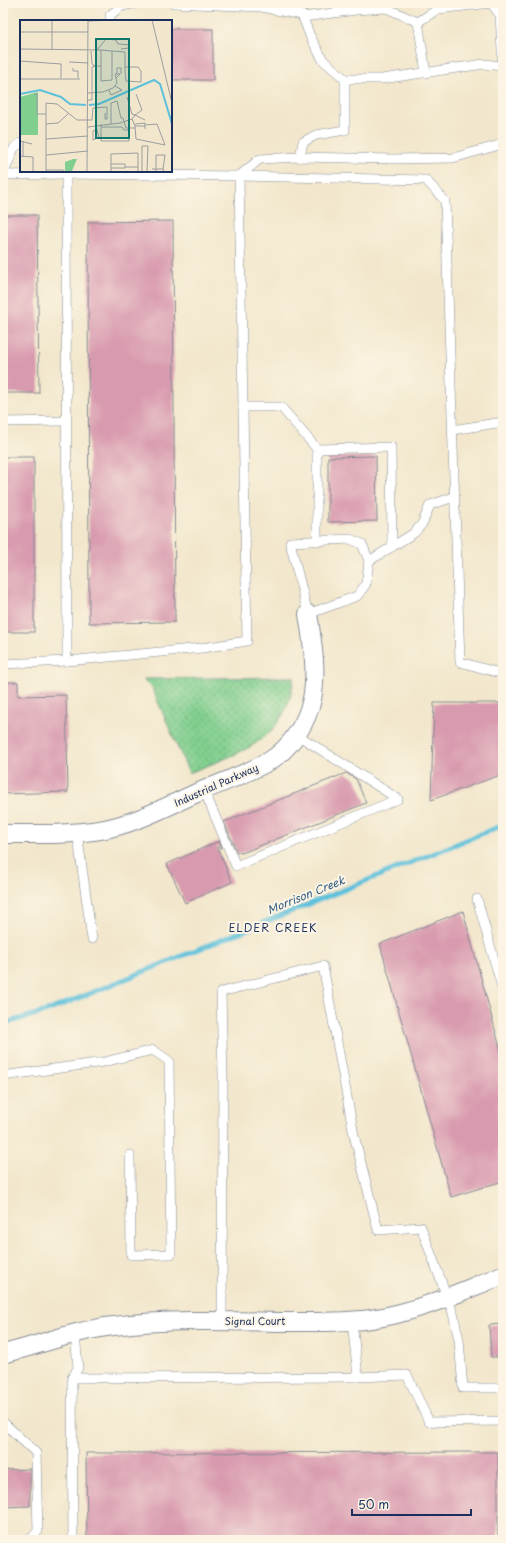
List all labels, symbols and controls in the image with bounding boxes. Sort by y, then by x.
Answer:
inset map [20,20,172,172]
street label: Industrial Parkway [171,759,261,811]
water label: Morrison Creek [264,871,348,918]
district label: ELDER CREEK [228,919,318,936]
street label: Signal Court [225,1313,285,1328]
scale bar [352,1491,471,1517]
text: 50 m [358,1495,389,1513]

